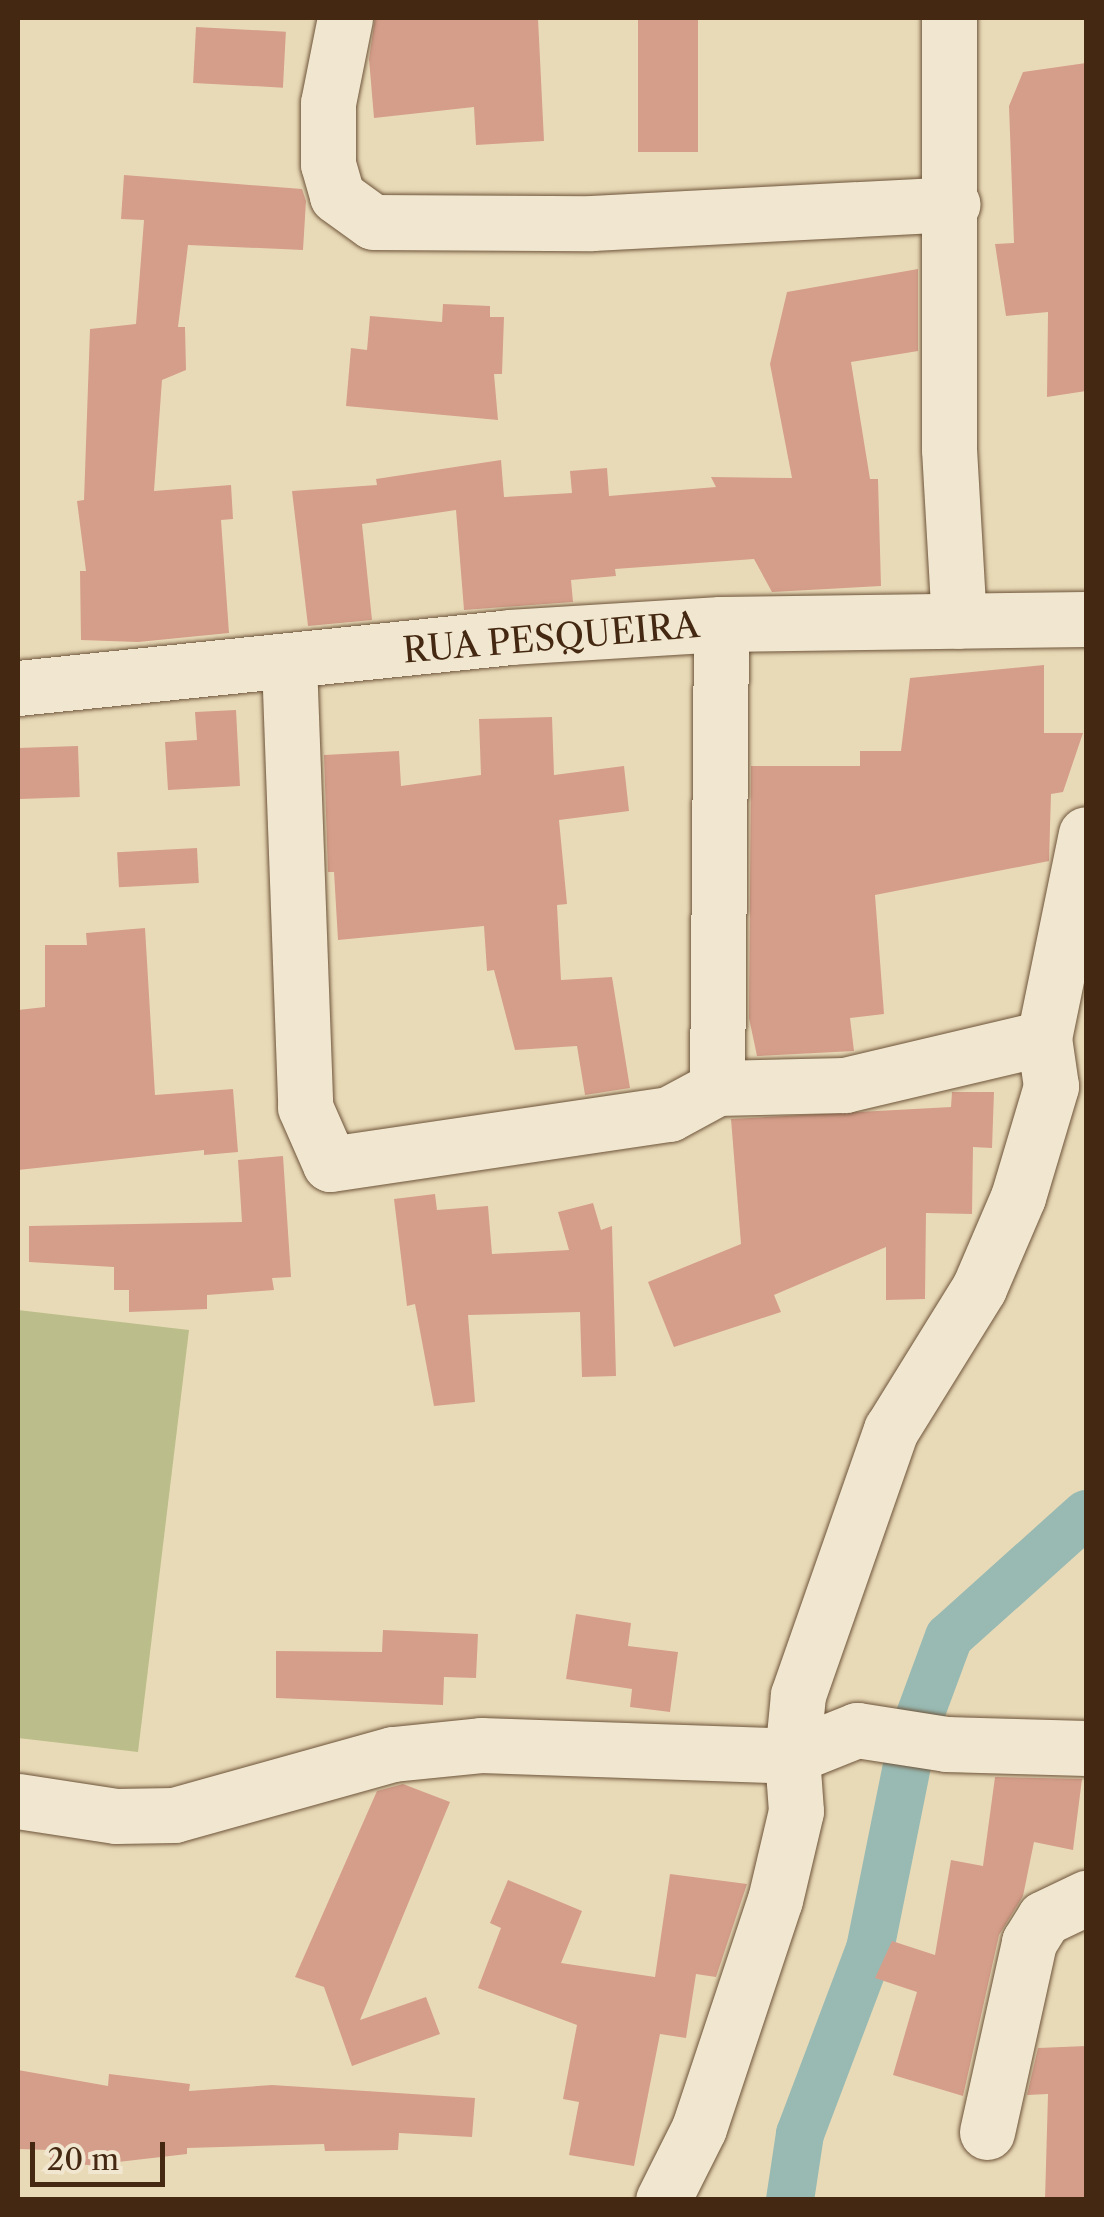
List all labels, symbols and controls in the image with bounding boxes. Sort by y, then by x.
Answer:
street label: RUA PESQUEIRA [400,604,702,672]
scale bar [35,2122,170,2184]
text: 20 m [47,2141,119,2178]

